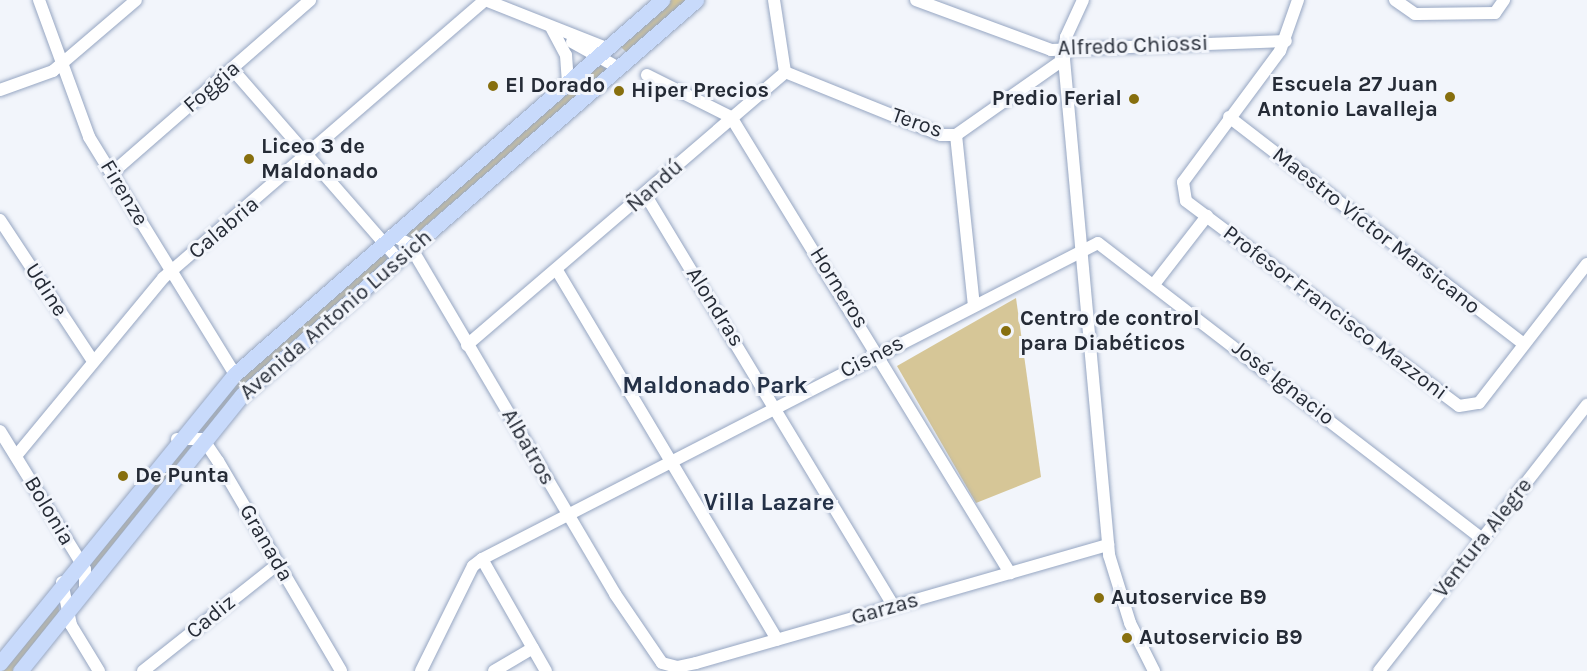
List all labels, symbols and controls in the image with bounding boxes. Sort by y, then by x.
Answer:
street label: Alfredo Chiossi [1057,30,1209,62]
street label: Foggia [178,55,246,119]
place label: Escuela 27 Juan Antonio Lavalleja [1257,71,1438,122]
place label: El Dorado [505,73,605,99]
place label: Hiper Precios [631,78,769,104]
marker: El Dorado [486,79,500,93]
marker: Hiper Precios [612,84,626,98]
place label: Predio Ferial [992,86,1122,112]
marker: Escuela 27 Juan Antonio Lavalleja [1443,90,1457,104]
marker: Predio Ferial [1127,92,1141,106]
street label: Teros [888,102,946,144]
place label: Liceo 3 de Maldonado [261,133,378,184]
street label: Maestro Víctor Marsicano [1267,142,1485,320]
marker: Liceo 3 de Maldonado [242,152,256,166]
street label: Ñandú [621,154,689,218]
street label: Firenze [94,155,154,231]
street label: Calabria [184,191,264,265]
street label: Profesor Francisco Mazzoni [1218,220,1452,406]
street label: Avenida Antonio Lussich [235,224,437,406]
street label: Horneros [804,243,874,333]
street label: Udine [19,258,73,322]
street label: Alondras [680,262,750,352]
place label: Centro de control para Diabéticos [1020,305,1200,356]
marker: Centro de control para Diabéticos [997,322,1015,340]
street label: Cisnes [836,330,908,384]
street label: José Ignacio [1226,335,1340,431]
district label: Maldonado Park [622,372,808,400]
street label: Albatros [496,404,560,490]
place label: De Punta [135,463,229,489]
marker: De Punta [116,469,130,483]
street label: Bolonia [18,472,80,550]
street label: Ventura Alegre [1428,473,1538,603]
district label: Villa Lazare [703,489,835,517]
street label: Granada [233,500,299,586]
place label: Autoservice B9 [1111,585,1267,611]
street label: Garzas [849,587,921,631]
street label: Cadiz [181,589,241,645]
marker: Autoservice B9 [1092,591,1106,605]
place label: Autoservicio B9 [1139,625,1303,651]
marker: Autoservicio B9 [1120,631,1134,645]

